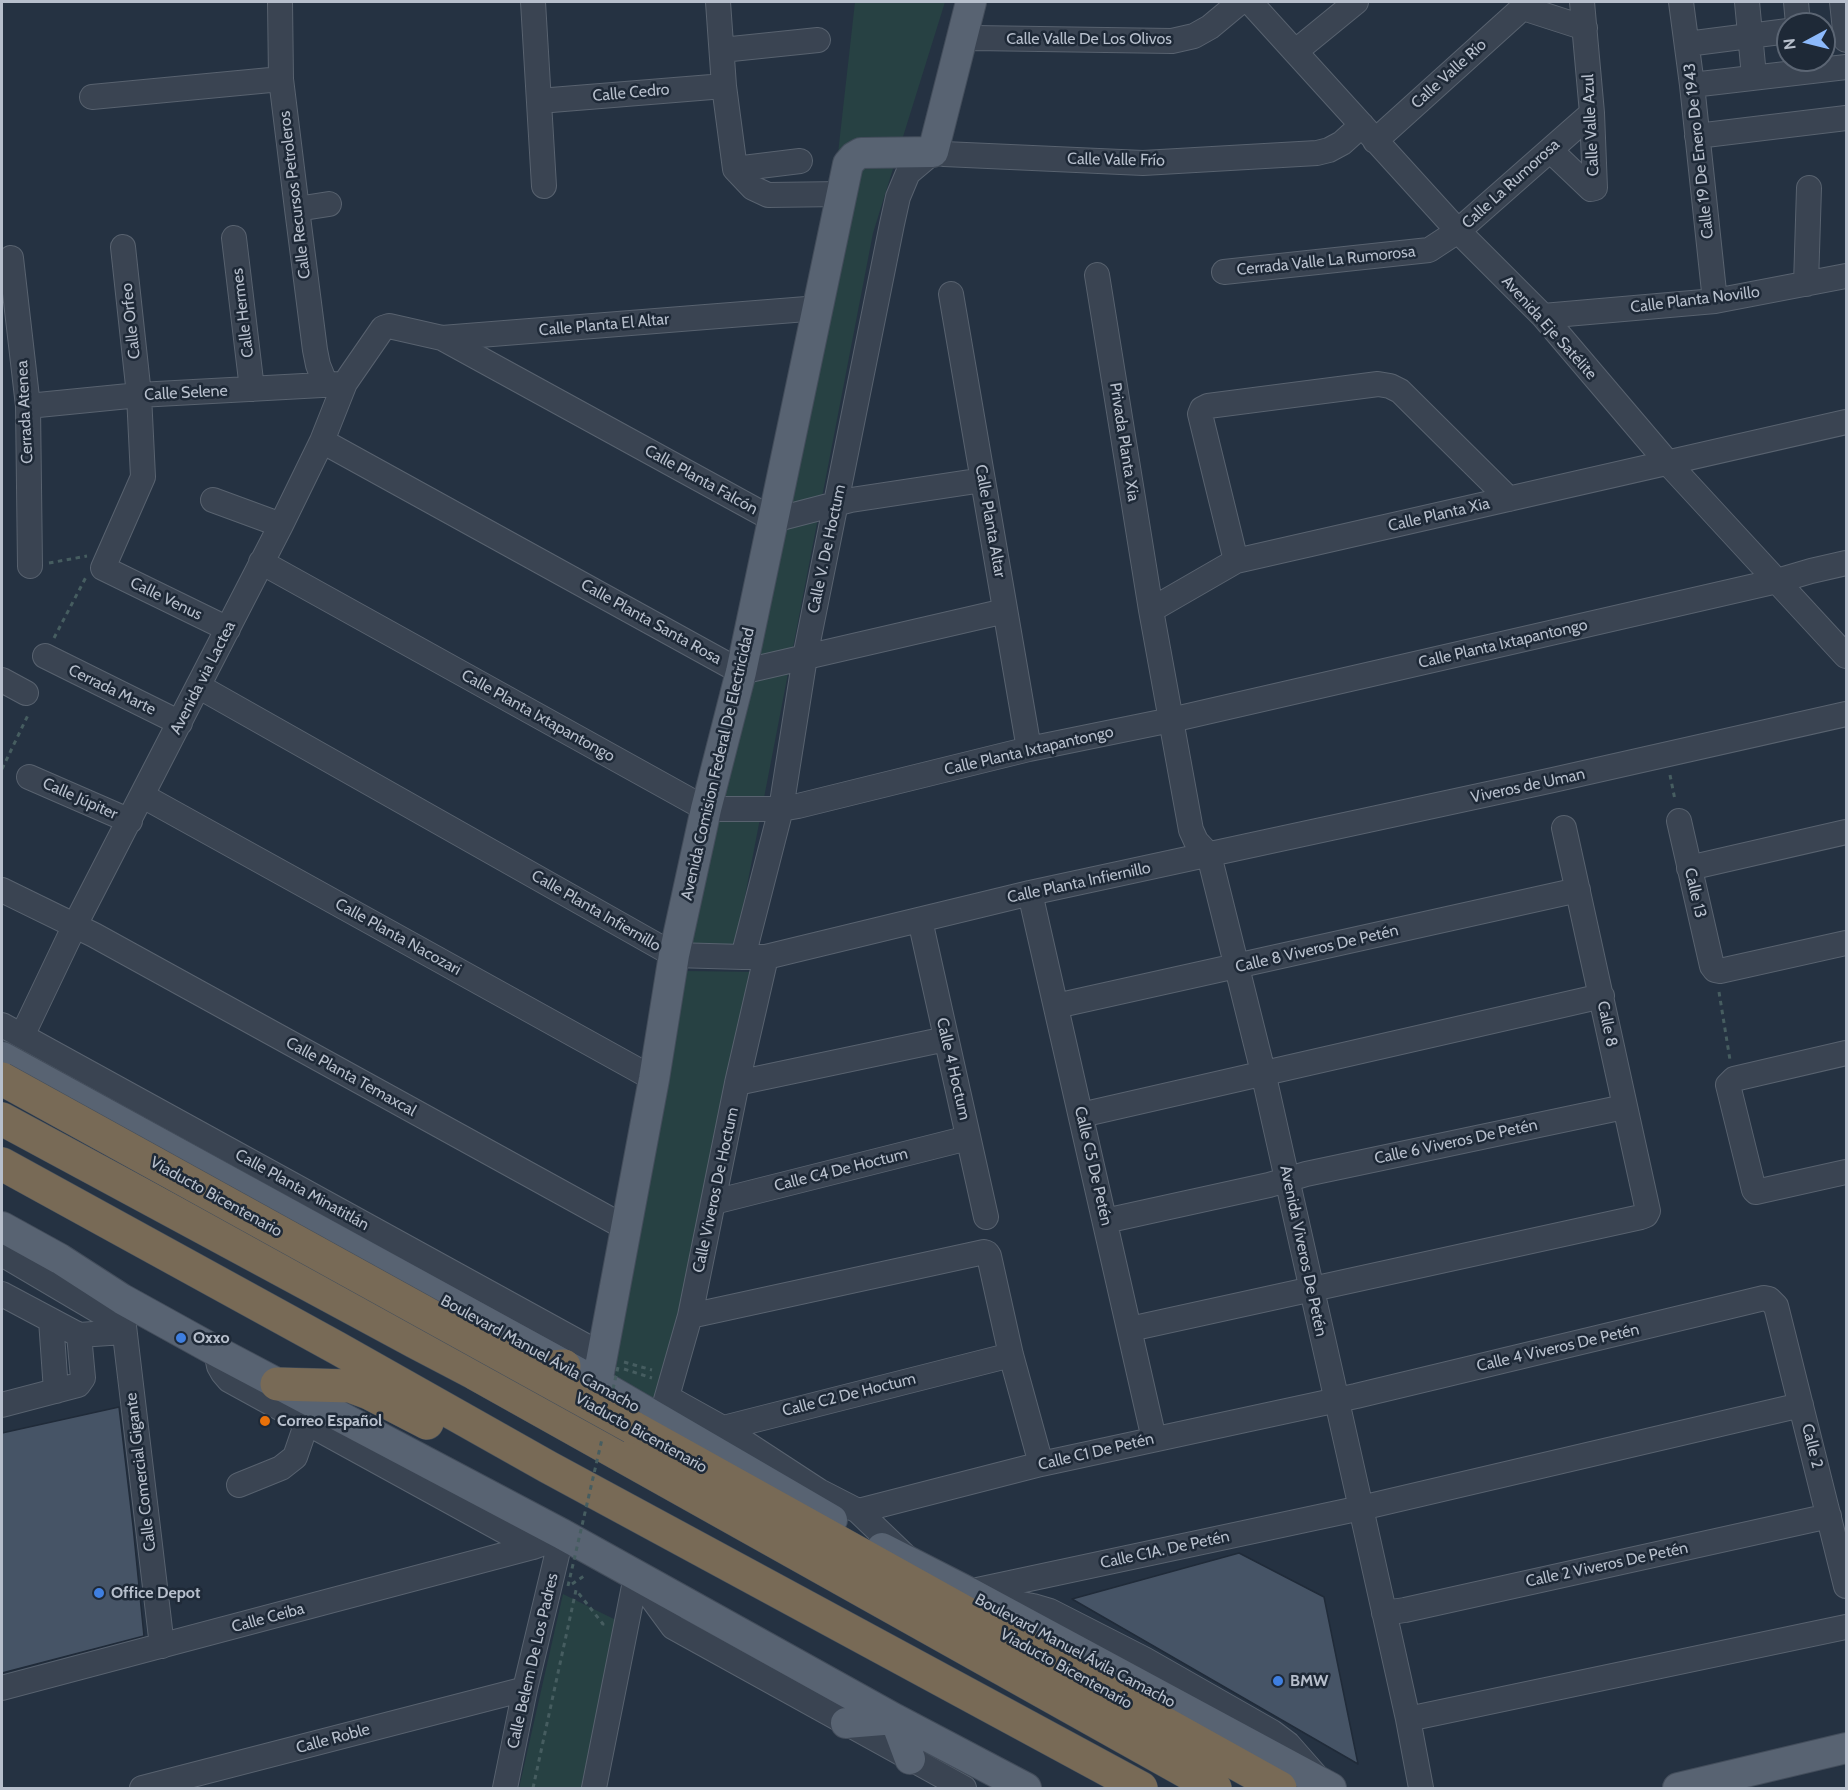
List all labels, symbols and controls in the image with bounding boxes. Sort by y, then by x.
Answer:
north arrow [1776,12,1836,72]
street label: Calle Valle De Los Olivos [1006,29,1172,49]
street label: Calle Valle Río [1407,35,1491,113]
text: N [1780,37,1800,51]
street label: Calle 19 De Enero De 1943 [1680,62,1718,240]
street label: Calle Valle Azul [1579,73,1603,177]
street label: Calle Cedro [592,80,670,106]
street label: Calle Recursos Petroleros [275,110,315,280]
street label: Calle La Rumorosa [1458,135,1564,233]
street label: Calle Valle Frío [1067,150,1165,170]
street label: Cerrada Valle La Rumorosa [1236,242,1416,280]
street label: Calle Hermes [228,267,258,359]
street label: Avenida Eje Satélite [1497,272,1601,384]
street label: Calle Orfeo [117,282,145,360]
street label: Calle Planta Novillo [1629,283,1761,317]
street label: Calle Planta El Altar [538,310,670,340]
street label: Cerrada Atenea [13,360,37,464]
street label: Calle Selene [144,381,228,405]
street label: Privada Planta Xia [1105,381,1143,503]
street label: Calle Planta Falcón [641,441,761,519]
street label: Calle Planta Altar [971,463,1009,579]
street label: Calle V. De Hoctum [804,483,850,615]
street label: Calle Planta Xia [1386,494,1492,536]
street label: Calle Venus [127,573,205,625]
street label: Calle Planta Santa Rosa [577,575,725,669]
street label: Calle Planta Ixtapantongo [1417,615,1589,673]
street label: Avenida via Lactea [166,618,240,738]
street label: Avenida Comision Federal De Electricidad [677,626,759,902]
street label: Cerrada Marte [65,661,159,719]
street label: Calle Planta Ixtapantongo [458,666,618,766]
street label: Calle Planta Ixtapantongo [943,722,1115,780]
street label: Viveros de Uman [1469,765,1587,807]
street label: Calle Júpiter [40,774,120,824]
street label: Calle Planta Infiernillo [1006,858,1152,908]
street label: Calle Planta Infiernillo [528,866,664,956]
street label: Calle 13 [1680,866,1710,920]
street label: Calle Planta Nacozari [332,894,464,980]
street label: Calle 8 Viveros De Petén [1234,921,1400,977]
street label: Calle 8 [1593,999,1621,1049]
street label: Calle 4 Hoctum [932,1016,974,1122]
street label: Calle Planta Temaxcal [282,1033,420,1121]
street label: Calle C5 De Petén [1070,1104,1116,1228]
street label: Calle Viveros De Hoctum [689,1105,743,1275]
street label: Calle 6 Viveros De Petén [1373,1115,1539,1169]
street label: Calle C4 De Hoctum [772,1144,910,1196]
street label: Calle Planta Minatitlán [232,1145,372,1235]
street label: Viaducto Bicentenario [147,1153,285,1241]
street label: Avenida Viveros De Petén [1275,1164,1331,1338]
street label: Boulevard Manuel Ávila Camacho [437,1291,643,1417]
street label: Calle 4 Viveros De Petén [1475,1320,1641,1376]
place label: Oxxo [193,1328,230,1348]
marker: Oxxo [174,1331,188,1345]
street label: Calle C2 De Hoctum [780,1369,918,1421]
street label: Viaducto Bicentenario [572,1389,710,1477]
street label: Calle Comercial Gigante [122,1391,160,1553]
place label: Correo Español [277,1411,382,1431]
marker: Correo Español [258,1414,272,1428]
street label: Calle 2 [1797,1422,1827,1470]
street label: Calle C1 De Petén [1036,1429,1156,1475]
street label: Calle C1A. De Petén [1099,1527,1231,1573]
street label: Calle 2 Viveros De Petén [1524,1538,1690,1592]
street label: Calle Belem De Los Padres [503,1571,563,1751]
place label: Office Depot [111,1583,200,1603]
marker: Office Depot [92,1586,106,1600]
street label: Boulevard Manuel Ávila Camacho [971,1590,1179,1712]
street label: Calle Ceiba [229,1599,307,1637]
street label: Viaducto Bicentenario [997,1625,1135,1713]
place label: BMW [1290,1671,1328,1691]
marker: BMW [1271,1674,1285,1688]
street label: Calle Roble [294,1720,372,1758]

